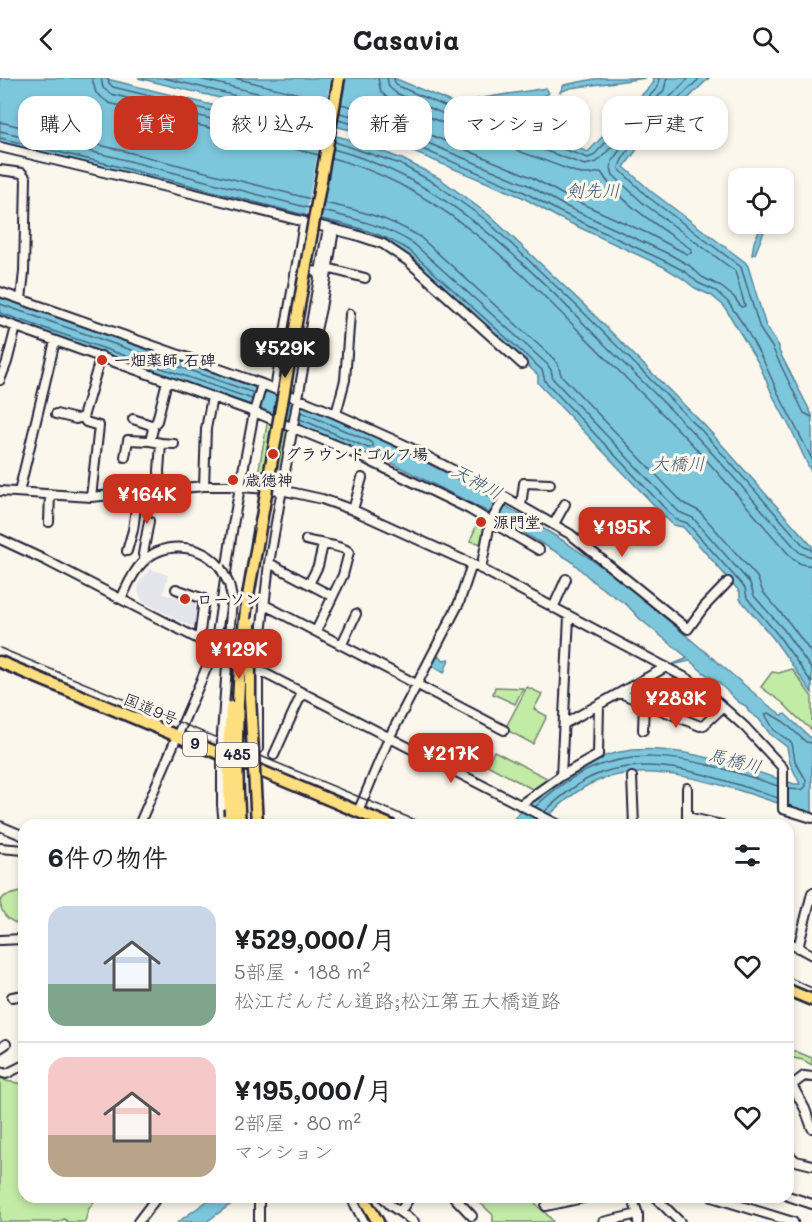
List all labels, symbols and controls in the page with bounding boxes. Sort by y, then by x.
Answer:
text: Casavia [352,22,460,57]
icon: back [30,23,63,56]
icon: search [749,23,782,56]
chip: 購入 [18,96,102,150]
chip: 賃貸 [114,96,198,150]
chip: 絞り込み [210,96,336,150]
chip: 新着 [348,96,432,150]
chip: マンション [444,96,590,150]
chip: 一戸建て [602,96,728,150]
map controls [728,168,794,234]
button: locate [728,168,794,234]
water label: 剣先川 [566,178,620,202]
pin: ¥529K [243,328,327,379]
text: ¥529K [254,334,316,360]
place label: 一畑薬師 石碑 [114,349,216,370]
marker: 一畑薬師 石碑 [95,353,109,367]
place label: グラウンドゴルフ場 [285,443,428,464]
marker: グラウンドゴルフ場 [266,447,280,461]
water label: 大橋川 [651,451,705,475]
water label: 天神川 [448,458,507,505]
place label: 歳徳神 [245,469,293,490]
marker: 歳徳神 [226,473,240,487]
pin: ¥164K [105,474,189,525]
text: ¥164K [117,480,177,506]
pin: ¥195K [580,507,664,558]
place label: 源門堂 [493,511,541,532]
text: ¥195K [593,513,651,539]
marker: 源門堂 [474,515,488,529]
place label: ローソン [197,588,261,609]
marker: ローソン [178,592,192,606]
pin: ¥129K [197,629,281,680]
text: ¥129K [210,635,268,661]
pin: ¥283K [634,678,718,729]
text: ¥283K [645,684,707,710]
street label: 国道9号 [121,688,182,729]
road number: 9 [183,732,207,756]
pin: ¥217K [409,733,493,784]
text: ¥217K [422,739,480,765]
water label: 馬橋川 [706,742,764,778]
road number: 485 [216,743,258,767]
icon: filters [731,839,764,872]
text: 6件の物件 [48,840,168,874]
text: ¥529,000/月 [234,922,396,956]
icon: home [96,930,168,1002]
icon: heart [731,950,764,983]
text: 5部屋 · 188 m² [234,958,370,984]
text: 松江だんだん道路;松江第五大橋道路 [234,987,561,1013]
text: ¥195,000/月 [234,1073,393,1107]
icon: home [96,1081,168,1153]
icon: heart [731,1101,764,1134]
text: 2部屋 · 80 m² [234,1109,361,1135]
text: マンション [234,1138,333,1164]

